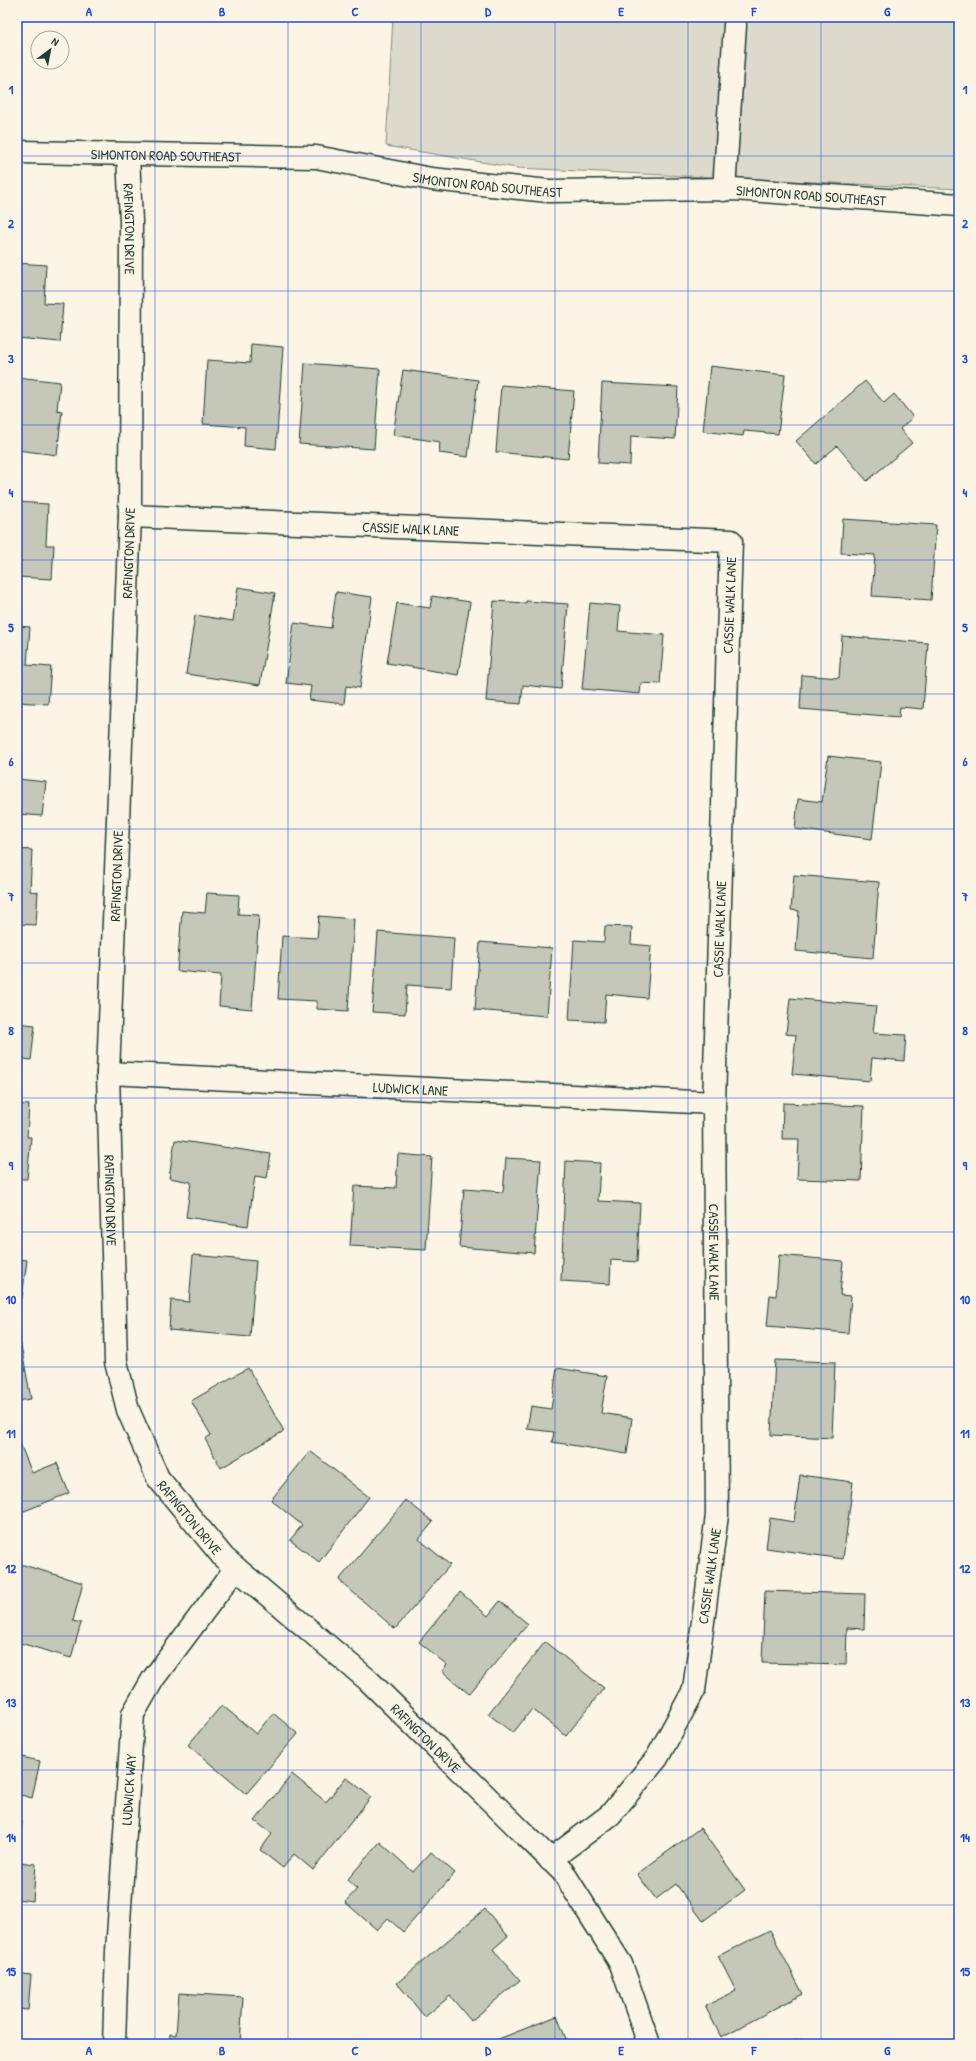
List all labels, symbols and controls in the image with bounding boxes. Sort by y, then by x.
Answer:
text: A [86,2,93,20]
text: B [219,2,226,20]
text: C [351,2,359,20]
text: D [485,2,492,20]
text: E [618,2,624,20]
text: F [751,2,758,20]
text: G [884,2,891,20]
north arrow [30,30,70,70]
text: N [49,34,62,49]
text: 1 [9,80,14,98]
text: 1 [963,80,968,98]
street label: SIMONTON ROAD SOUTHEAST [91,144,242,165]
street label: SIMONTON ROAD SOUTHEAST [411,166,563,201]
street label: SIMONTON ROAD SOUTHEAST [735,180,887,209]
street label: RAFINGTON DRIVE [120,183,141,275]
text: 2 [8,214,15,232]
text: 2 [962,214,969,232]
text: 3 [8,349,14,367]
text: 3 [962,349,968,367]
text: 4 [9,483,14,501]
text: 4 [963,483,968,501]
street label: RAFINGTON DRIVE [117,507,139,599]
street label: CASSIE WALK LANE [362,516,460,539]
street label: CASSIE WALK LANE [718,556,740,654]
text: 5 [8,618,14,636]
text: 5 [962,618,968,636]
text: 6 [8,752,14,770]
text: 6 [962,752,968,770]
street label: RAFINGTON DRIVE [105,830,127,922]
street label: CASSIE WALK LANE [708,880,730,978]
text: 7 [7,887,15,905]
text: 7 [961,887,969,905]
text: 8 [8,1021,14,1039]
text: 8 [962,1021,968,1039]
street label: LUDWICK LANE [372,1077,449,1099]
street label: RAFINGTON DRIVE [101,1155,122,1246]
text: 9 [9,1156,14,1174]
text: 9 [963,1156,968,1174]
street label: CASSIE WALK LANE [705,1204,725,1301]
text: 10 [6,1290,16,1308]
text: 10 [960,1290,970,1308]
text: 11 [6,1424,16,1442]
text: 11 [960,1424,970,1442]
street label: RAFINGTON DRIVE [154,1476,227,1558]
street label: CASSIE WALK LANE [693,1527,725,1625]
text: 12 [6,1559,17,1577]
text: 12 [960,1559,971,1577]
text: 13 [6,1693,16,1711]
text: 13 [960,1693,970,1711]
street label: RAFINGTON DRIVE [387,1699,466,1776]
street label: LUDWICK WAY [116,1752,140,1826]
text: 14 [6,1828,16,1846]
text: 14 [960,1828,970,1846]
text: 15 [6,1962,17,1980]
text: 15 [960,1962,971,1980]
text: A [86,2041,93,2059]
text: B [219,2041,226,2059]
text: C [351,2041,359,2059]
text: D [485,2041,492,2059]
text: E [618,2041,624,2059]
text: F [751,2041,758,2059]
text: G [884,2041,891,2059]

